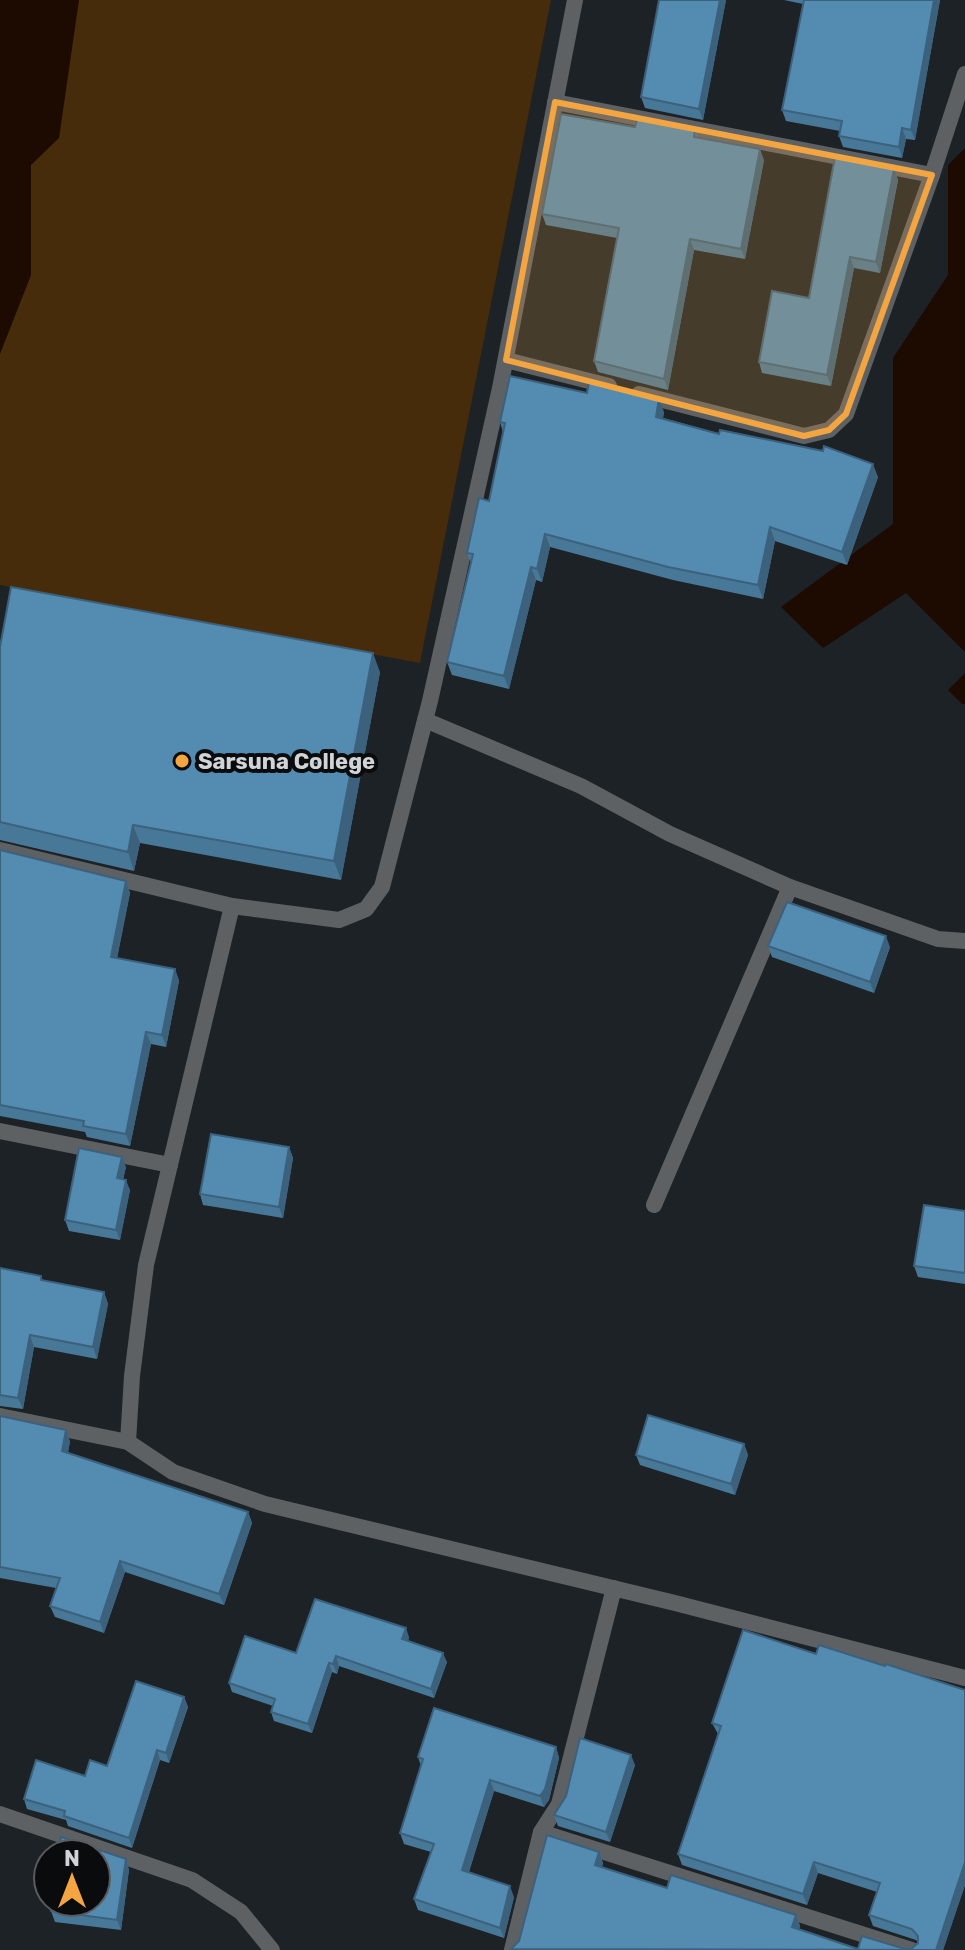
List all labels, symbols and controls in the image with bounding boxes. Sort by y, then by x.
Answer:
place label: Sarsuna College [198,748,375,775]
marker: Sarsuna College [173,752,191,770]
north arrow [32,1838,112,1918]
text: N [64,1845,80,1872]

